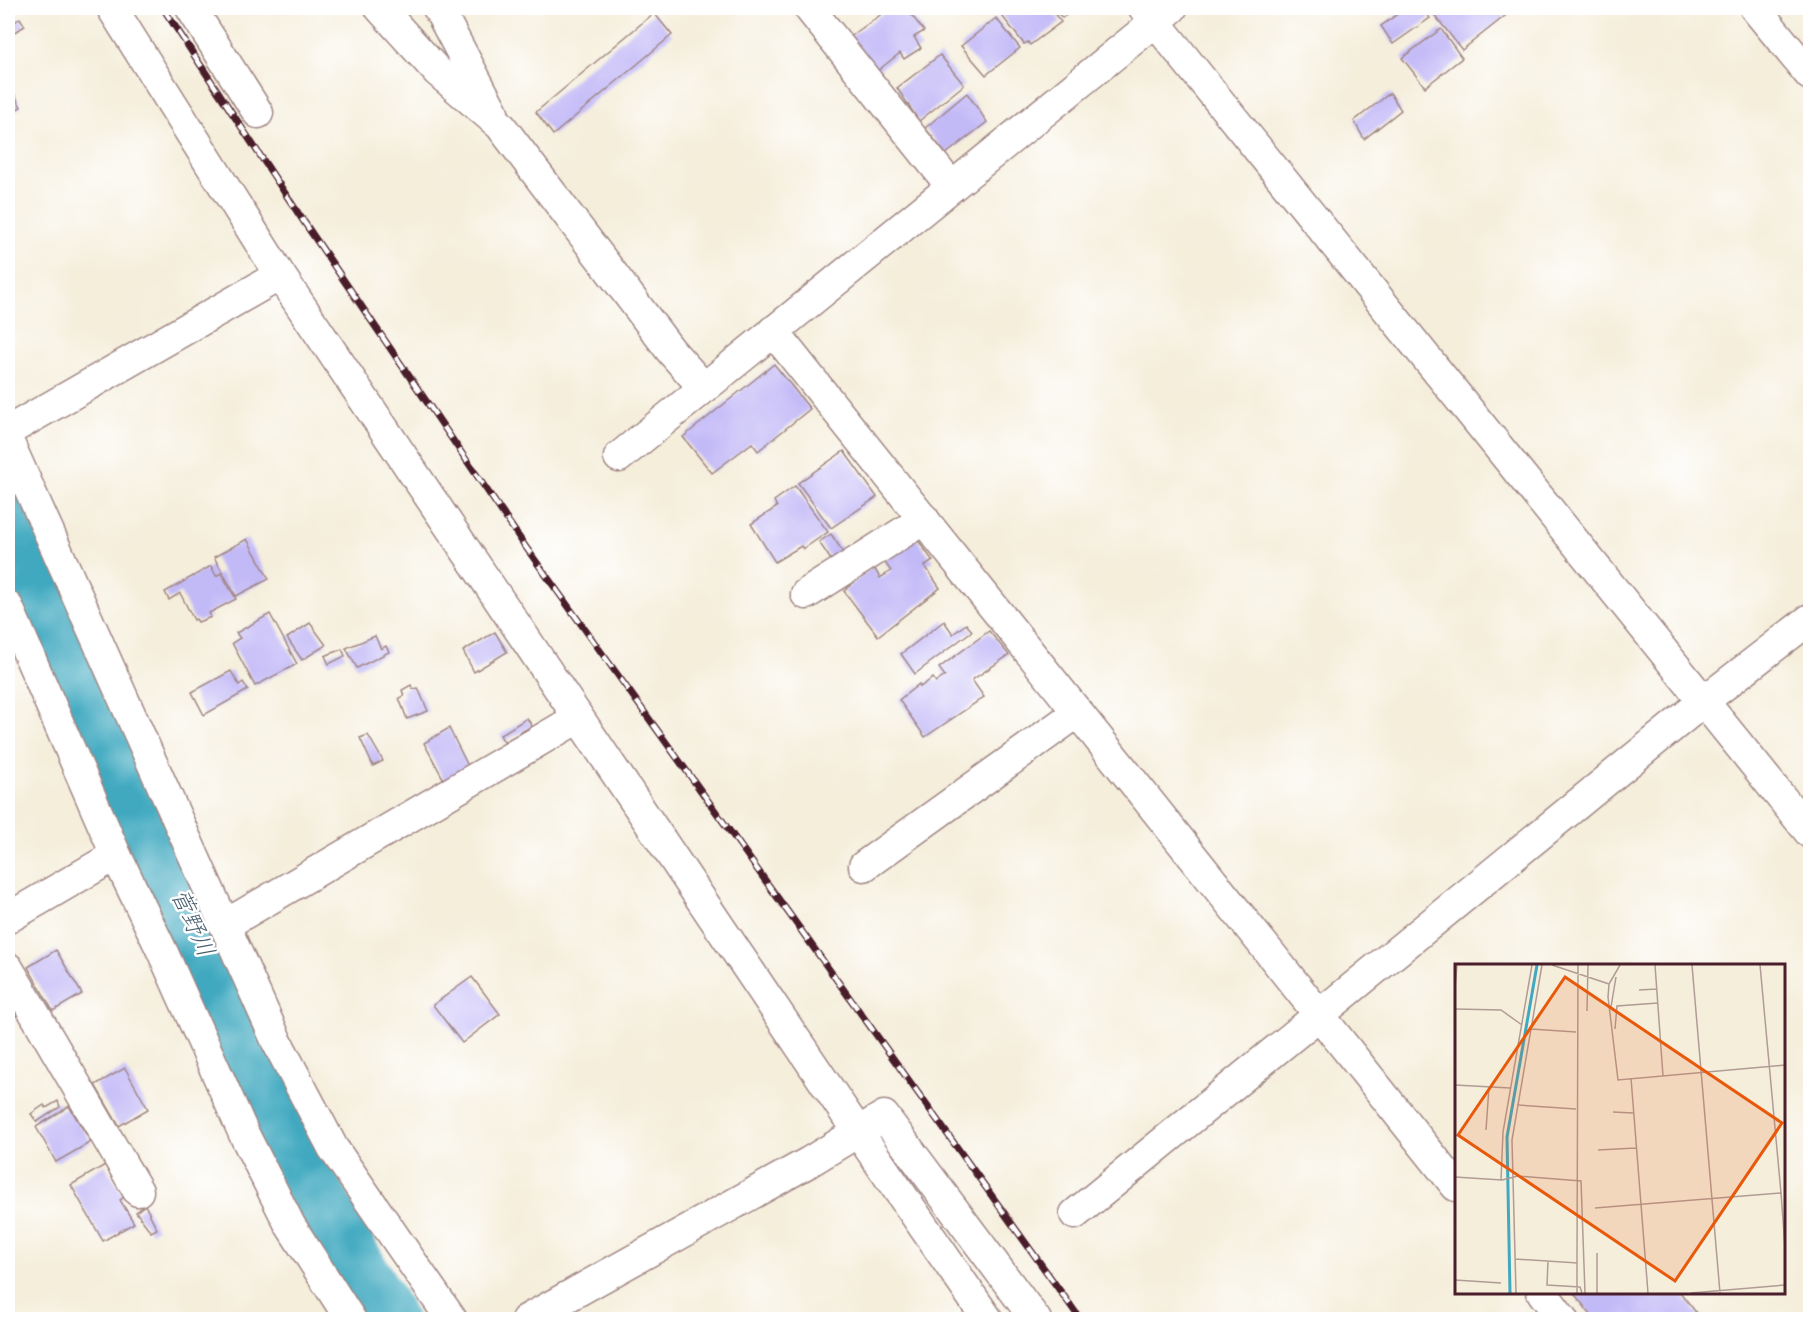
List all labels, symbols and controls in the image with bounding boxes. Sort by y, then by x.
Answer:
water label: 菅野川 [162,885,219,963]
inset map [1455,964,1785,1294]

